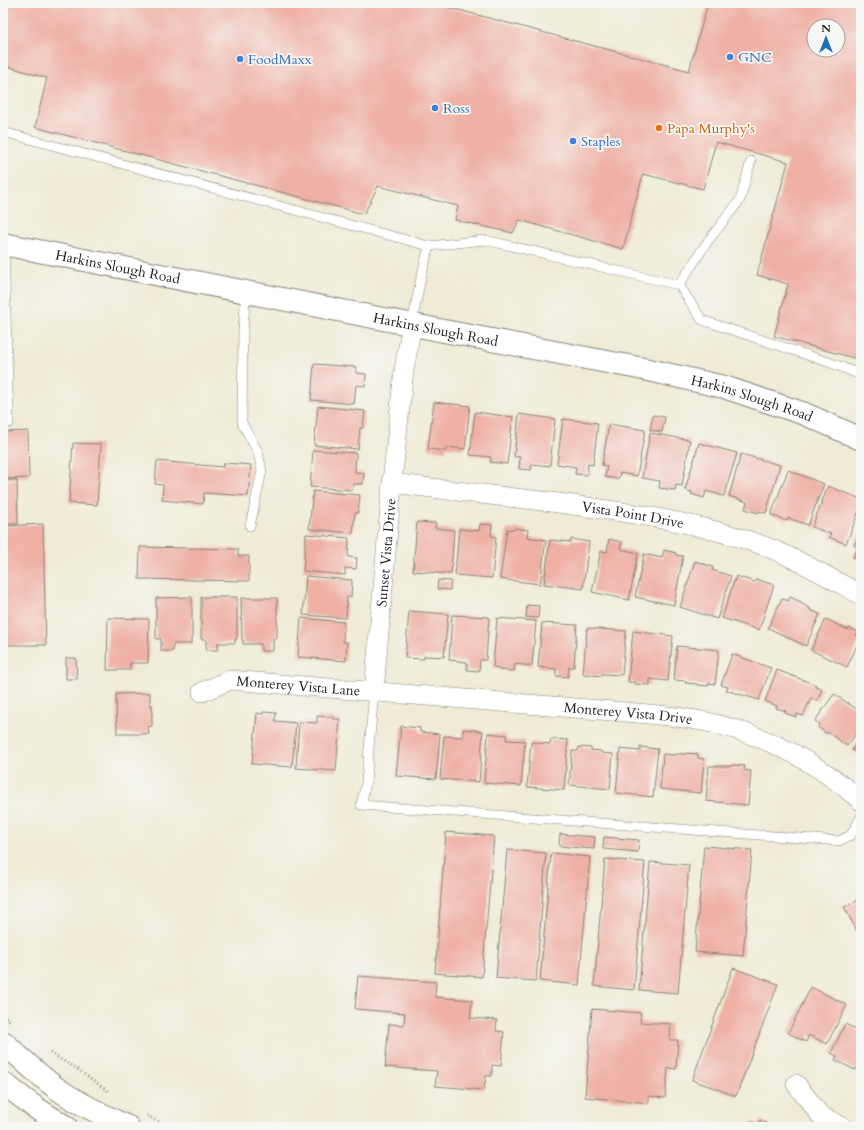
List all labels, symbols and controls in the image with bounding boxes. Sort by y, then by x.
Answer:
north arrow [806,18,846,58]
text: N [821,21,831,36]
place label: GNC [738,48,772,67]
place label: FoodMaxx [248,50,312,69]
marker: GNC [725,52,735,62]
marker: FoodMaxx [235,54,245,64]
place label: Ross [443,99,470,118]
marker: Ross [430,103,440,113]
place label: Papa Murphy's [667,119,755,138]
marker: Papa Murphy's [654,123,664,133]
place label: Staples [581,132,621,151]
marker: Staples [568,136,578,146]
street label: Harkins Slough Road [54,245,182,288]
street label: Harkins Slough Road [372,308,500,351]
street label: Harkins Slough Road [689,370,817,426]
street label: Sunset Vista Drive [372,497,400,608]
street label: Vista Point Drive [581,497,686,533]
street label: Monterey Vista Lane [236,671,361,700]
street label: Monterey Vista Drive [563,698,694,729]

